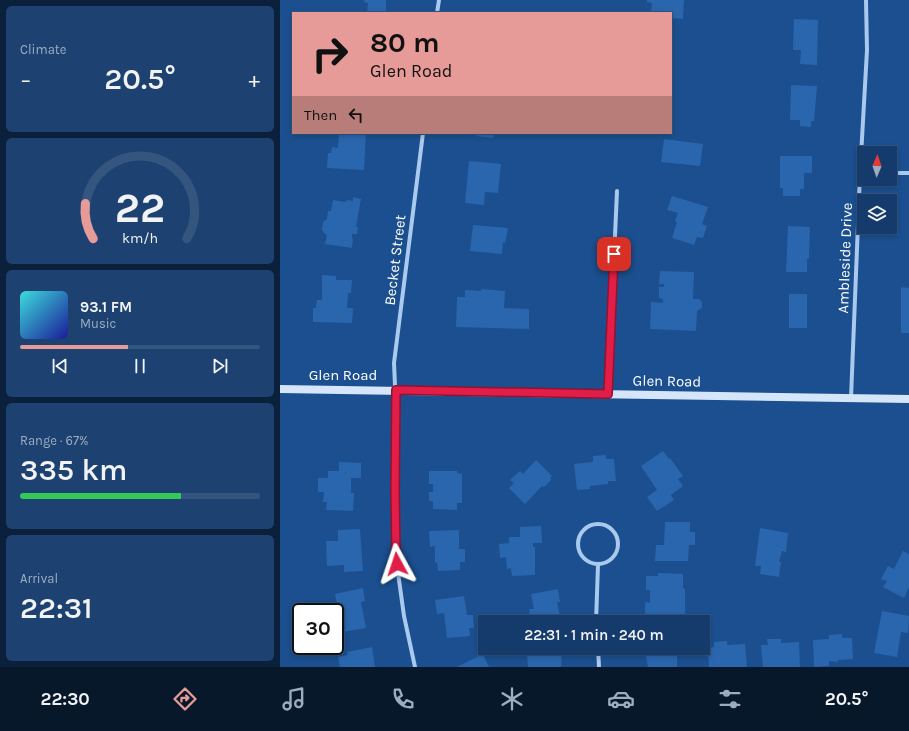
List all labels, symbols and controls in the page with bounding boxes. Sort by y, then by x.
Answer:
text: 80 m [370,26,439,59]
icon: right [304,28,356,80]
text: Climate [20,42,66,57]
text: Glen Road [370,60,452,82]
text: 20.5° [104,61,176,97]
text: − [20,67,32,93]
text: + [248,67,260,93]
icon: left [345,104,367,126]
text: Then [304,106,337,124]
north arrow [857,146,897,186]
map controls [857,146,897,234]
text: 22 [115,184,165,232]
button: layers [857,194,897,234]
street label: Ambleside Drive [834,202,856,314]
street label: Becket Street [381,213,410,306]
text: km/h [122,230,158,247]
pin [597,237,631,271]
icon: arrive [603,243,625,265]
text: 93.1 FM [80,298,132,316]
text: Music [80,316,116,331]
icon: previous [49,355,71,377]
icon: pause [129,355,151,377]
icon: next [209,355,231,377]
street label: Glen Road [309,366,377,384]
street label: Glen Road [632,371,702,391]
text: Range · 67% [20,433,88,448]
text: 335 km [20,452,127,488]
position arrow [376,543,418,585]
text: Arrival [20,571,58,586]
text: 22:31 [20,590,93,626]
speed limit sign: 30 [292,603,344,655]
text: 22:31 · 1 min · 240 m [524,626,664,644]
icon: directions [171,685,199,713]
icon: music [280,685,308,713]
icon: phone [389,685,417,713]
icon: climate [498,685,526,713]
icon: car [607,685,635,713]
icon: filters [716,685,744,713]
text: 22:30 [41,688,90,710]
text: 20.5° [825,688,868,710]

